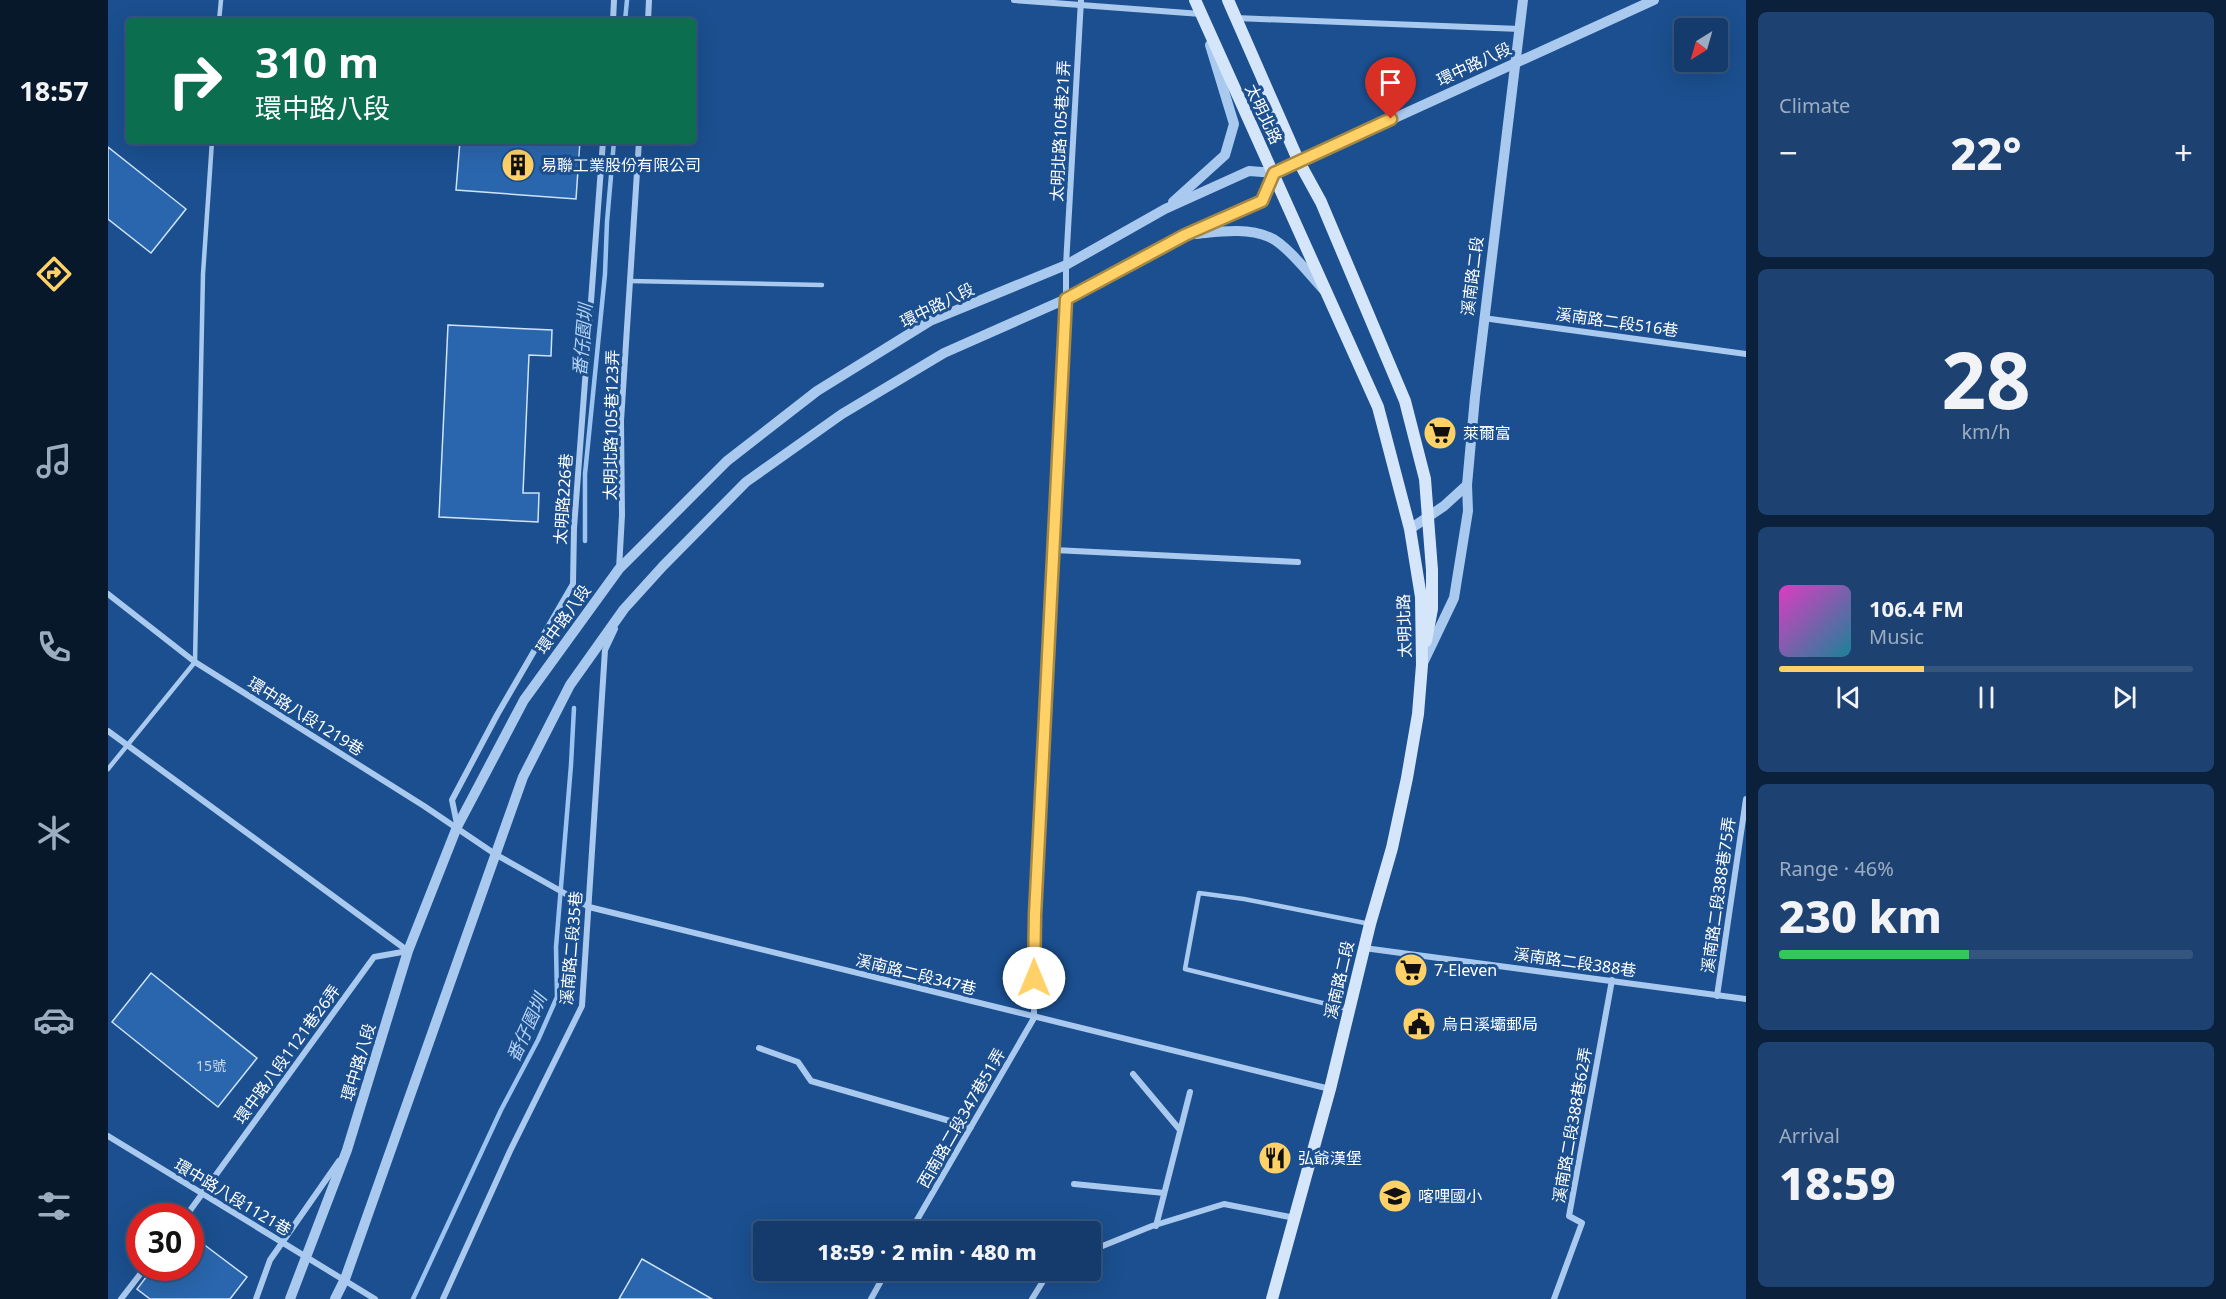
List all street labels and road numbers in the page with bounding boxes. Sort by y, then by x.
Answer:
street label: 環中路八段 [1433,37,1515,91]
street label: 太明北路105巷21弄 [1045,60,1075,202]
street label: 太明北路 [1241,80,1287,148]
street label: 溪南路二段 [1456,235,1488,317]
street label: 環中路八段 [896,278,978,332]
street label: 溪南路二段516巷 [1554,303,1680,341]
street label: 太明北路105巷123弄 [599,349,623,501]
street label: 太明路226巷 [549,453,577,545]
street label: 環中路八段 [531,580,595,658]
street label: 太明北路 [1392,594,1416,658]
street label: 環中路八段1219巷 [244,672,368,760]
street label: 溪南路二段388巷75弄 [1696,815,1740,975]
street label: 溪南路二段35巷 [555,890,587,1006]
street label: 溪南路二段 [1319,939,1359,1021]
street label: 溪南路二段388巷 [1512,943,1638,981]
street label: 溪南路二段347巷 [853,948,979,1000]
street label: 環中路八段1121巷26弄 [229,980,345,1128]
street label: 環中路八段 [336,1021,380,1103]
street label: 西南路二段347巷51弄 [912,1044,1010,1192]
street label: 溪南路二段388巷62弄 [1547,1045,1597,1205]
street label: 環中路八段1121巷 [171,1153,295,1241]

